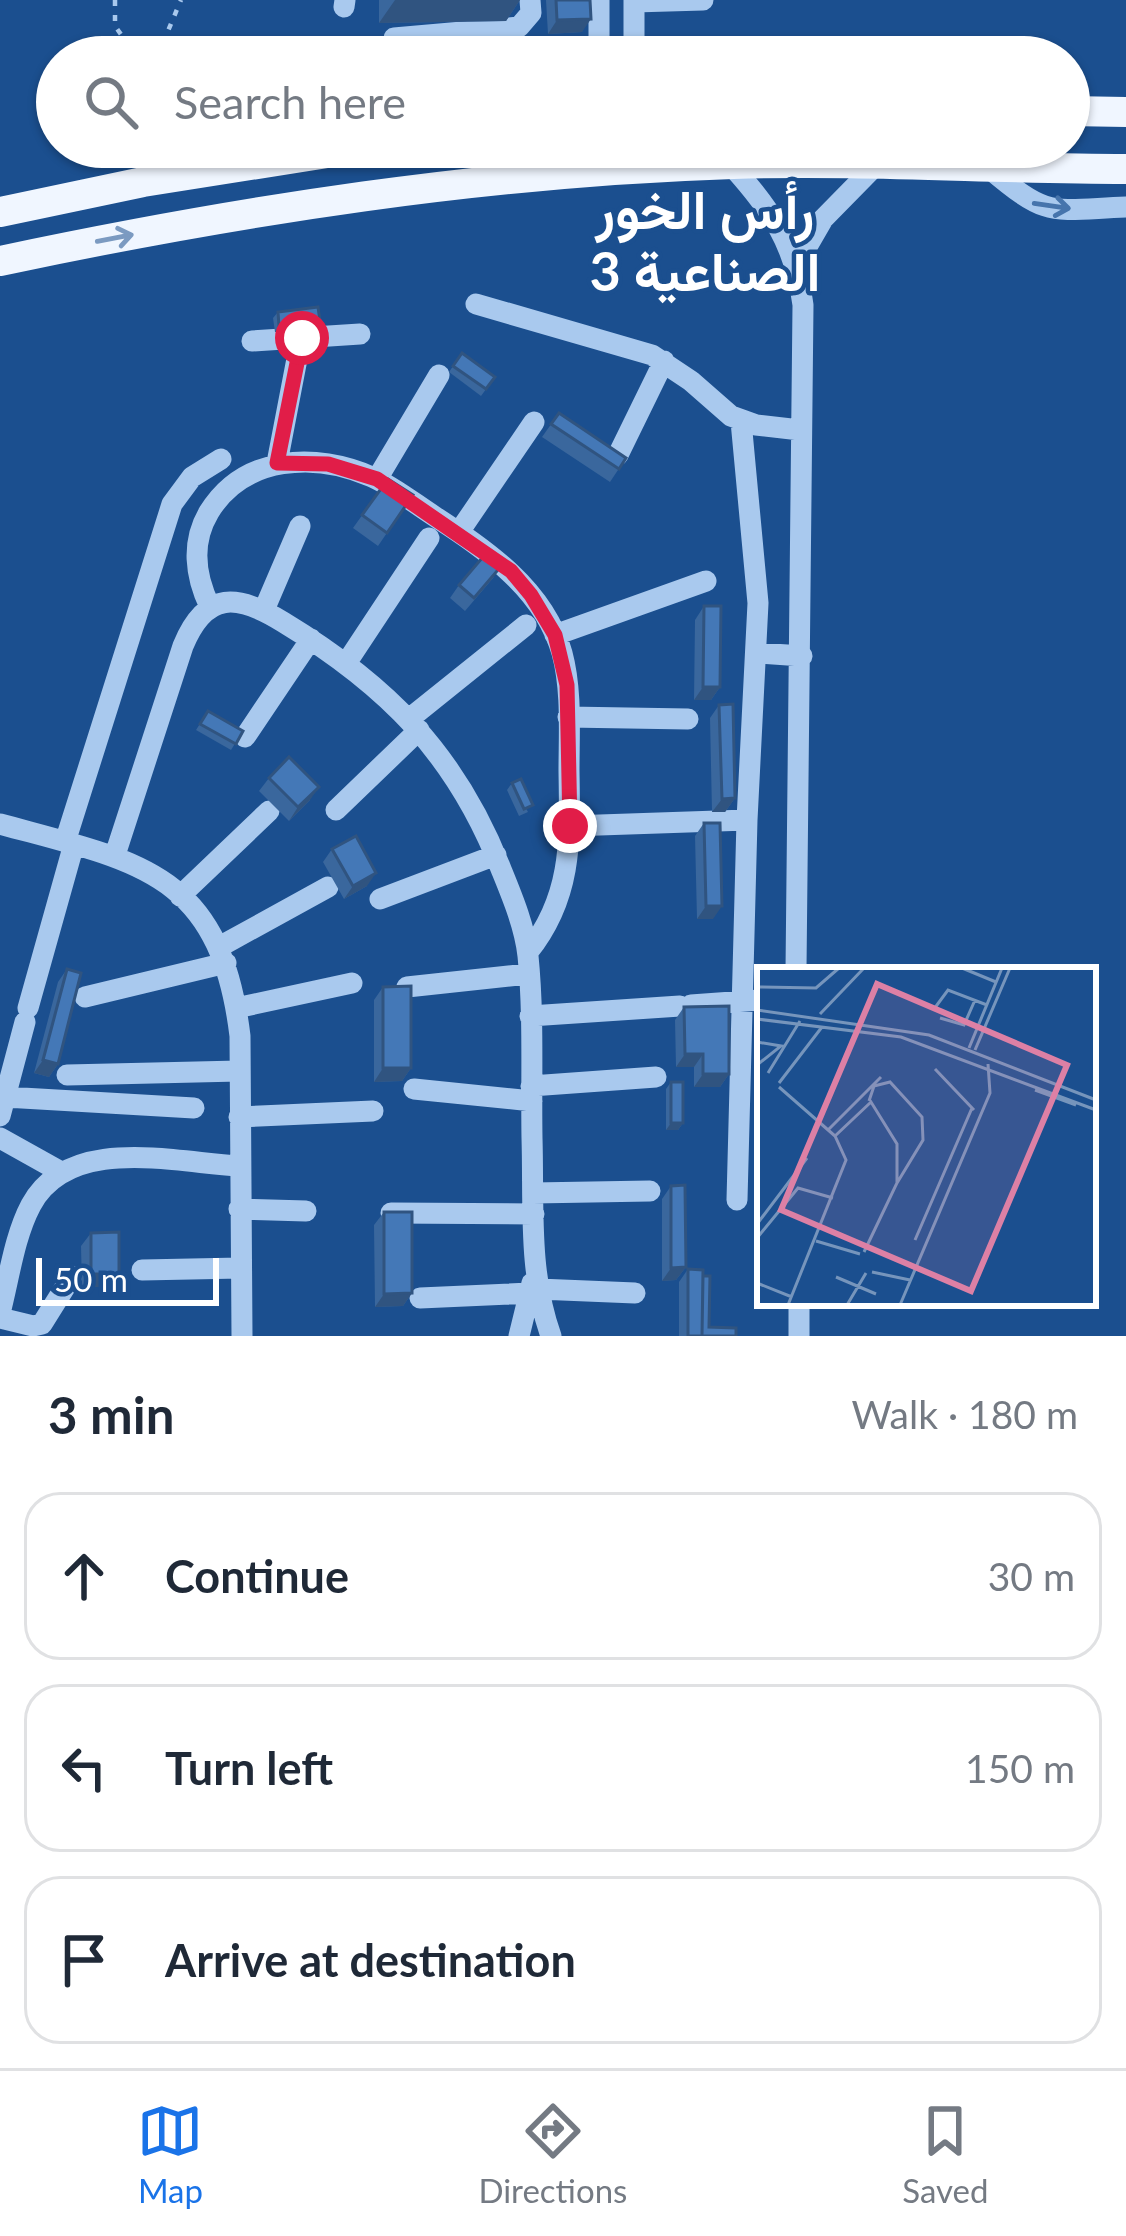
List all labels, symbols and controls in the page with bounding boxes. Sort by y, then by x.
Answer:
search box [36,36,1090,168]
icon: search [78,69,144,135]
text: Search here [174,75,406,129]
district label: رأس الخور الصناعية 3 [589,176,821,304]
one-way arrow [1031,195,1070,218]
one-way arrow [94,225,133,248]
route start [275,311,329,365]
route end [543,799,597,853]
inset map [757,967,1096,1306]
scale bar [36,1252,219,1305]
text: 50 m [54,1259,128,1299]
text: 3 min [48,1384,174,1445]
text: Walk · 180 m [851,1391,1078,1437]
icon: ahead [51,1543,117,1609]
text: Continue [165,1549,349,1603]
text: 30 m [988,1553,1075,1599]
icon: left [51,1735,117,1801]
text: Turn left [165,1741,333,1795]
text: 150 m [965,1745,1075,1791]
icon: arrive [51,1927,117,1993]
text: Arrive at destination [165,1933,576,1987]
tab: Map [137,2098,203,2210]
tab: Directions [478,2098,627,2210]
tab: Saved [902,2098,989,2210]

